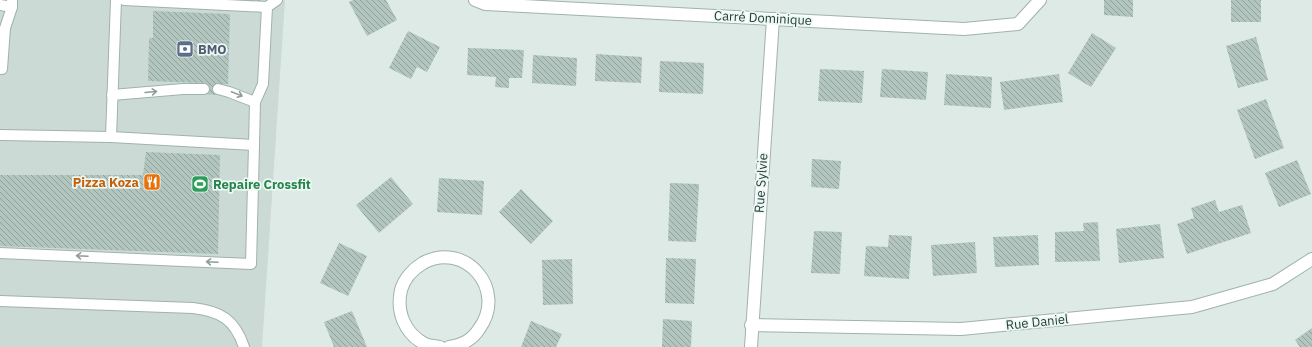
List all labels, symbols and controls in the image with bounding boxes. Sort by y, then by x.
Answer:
street label: Carré Dominique [714,7,812,29]
bank icon: BMO [175,39,195,59]
place label: BMO [198,41,227,58]
one-way arrow [144,88,157,95]
one-way arrow [230,91,242,99]
street label: Rue Sylvie [750,152,772,214]
restaurant icon: Pizza Koza [142,172,162,192]
place label: Pizza Koza [73,174,139,191]
sports icon: Repaire Crossfit [190,174,210,194]
place label: Repaire Crossfit [213,176,311,193]
one-way arrow [76,253,89,260]
one-way arrow [206,258,219,266]
street label: Rue Daniel [1005,310,1070,334]

